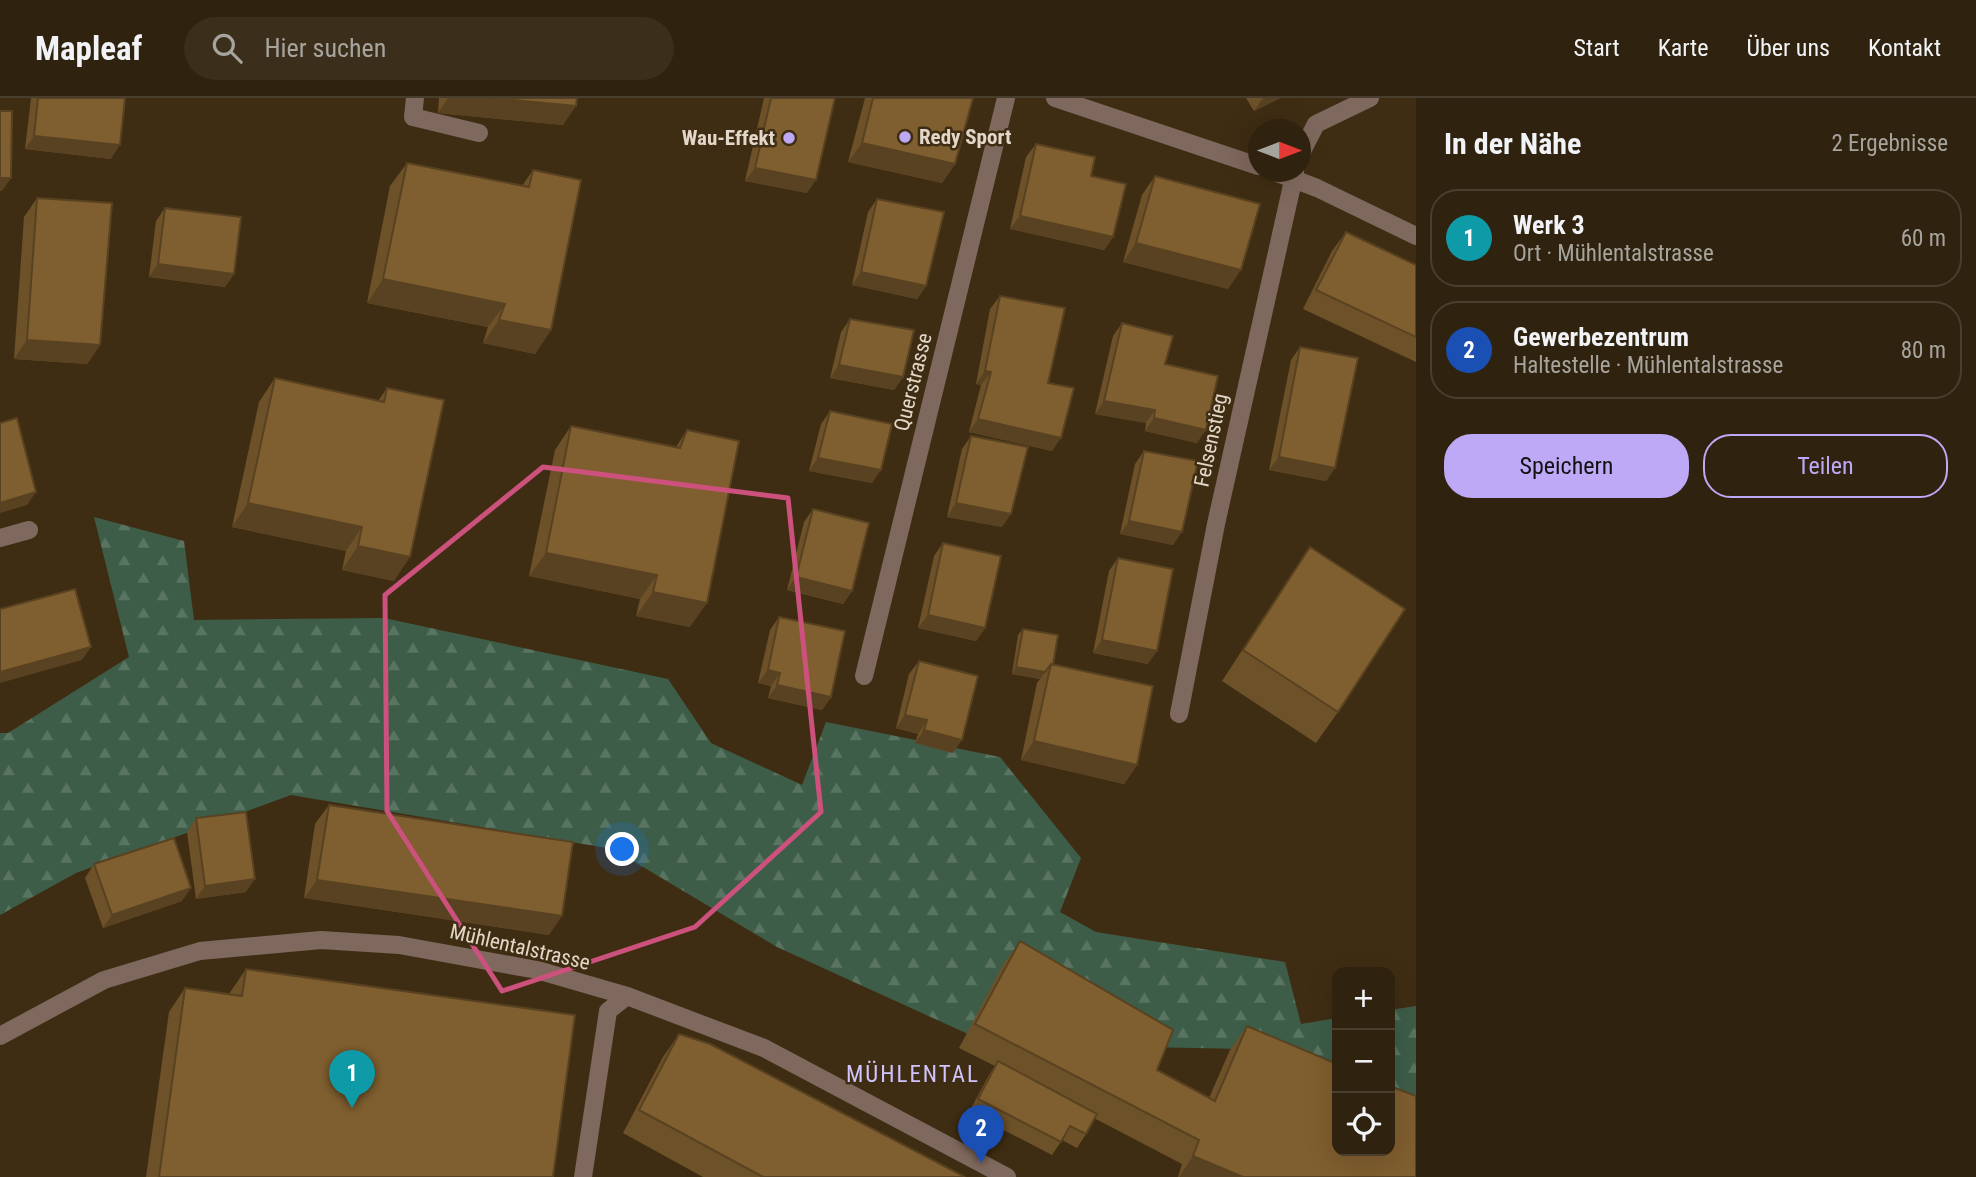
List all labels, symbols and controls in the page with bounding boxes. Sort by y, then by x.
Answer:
search box [184,17,674,80]
text: Mapleaf [35,29,142,68]
icon: search [208,29,246,67]
text: Hier suchen [264,33,386,63]
text: Start [1574,34,1620,62]
text: Karte [1658,34,1708,62]
text: Über uns [1746,34,1830,62]
text: Kontakt [1868,34,1941,62]
north arrow [1248,119,1311,182]
place label: Redy Sport [919,125,1011,149]
place label: Wau-Effekt [682,126,775,150]
text: In der Nähe [1444,126,1581,161]
marker: Redy Sport [897,129,913,145]
marker: Wau-Effekt [781,130,797,146]
text: 2 Ergebnisse [1831,130,1948,157]
text: Werk 3 [1513,210,1585,240]
text: 1 [1463,225,1475,252]
text: 60 m [1901,225,1946,252]
text: Ort · Mühlentalstrasse [1513,240,1714,267]
text: Gewerbezentrum [1513,322,1689,352]
street label: Querstrasse [889,331,937,433]
text: 2 [1463,337,1475,364]
text: 80 m [1901,337,1946,364]
text: Haltestelle · Mühlentalstrasse [1513,352,1783,379]
street label: Felsenstieg [1189,391,1233,489]
button: Speichern [1444,434,1689,498]
button: Teilen [1703,434,1948,498]
your location [605,832,639,866]
street label: Mühlentalstrasse [448,919,592,975]
map controls [1332,967,1395,1156]
button: + [1332,967,1395,1030]
button: − [1332,1030,1395,1093]
pin: 1 [329,1050,375,1108]
district label: MÜHLENTAL [846,1060,980,1088]
button: locate [1332,1093,1395,1156]
pin: 2 [958,1105,1004,1163]

